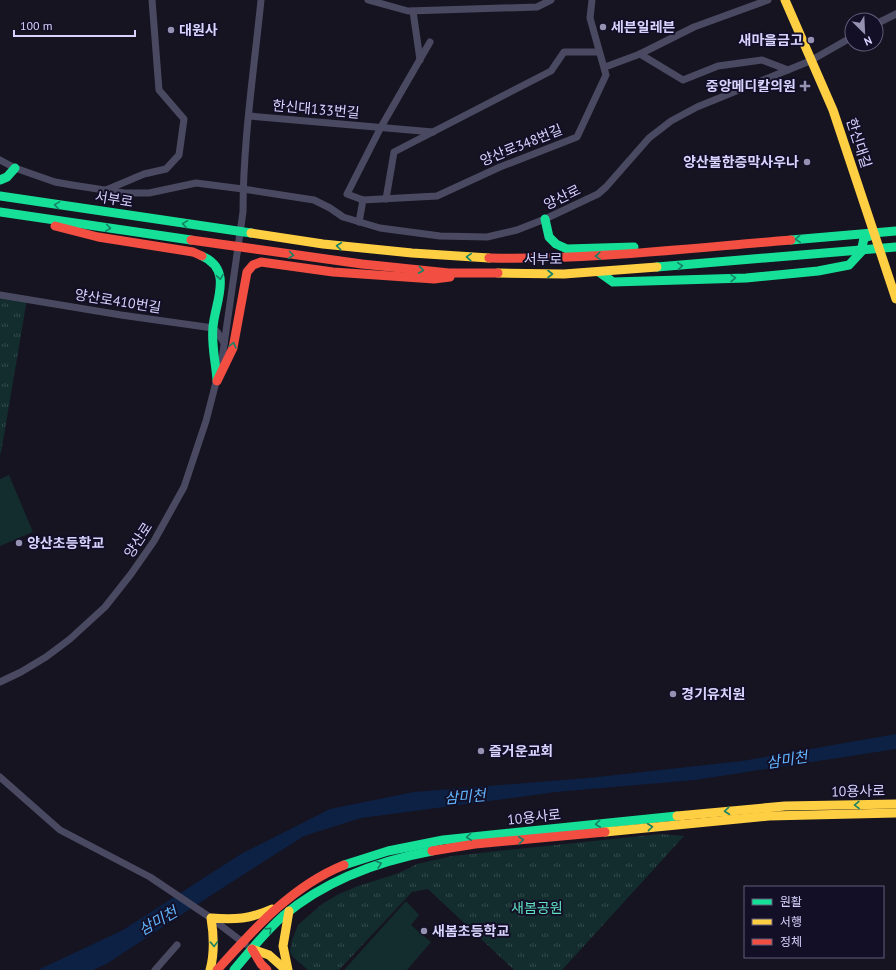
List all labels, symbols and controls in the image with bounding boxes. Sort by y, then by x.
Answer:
scale bar [14,12,135,38]
north arrow [844,12,884,52]
text: 100 m [20,18,53,33]
place label: 세븐일레븐 [611,18,676,36]
place label: 대원사 [179,21,218,39]
marker: 세븐일레븐 [598,22,608,32]
marker: 대원사 [166,25,176,35]
place label: 새마을금고 [739,31,803,49]
text: N [862,33,874,49]
marker: 새마을금고 [806,35,816,45]
place label: 중앙메디칼의원 [706,77,796,95]
marker: 중앙메디칼의원 [799,80,811,92]
street label: 한신대133번길 [272,96,360,122]
street label: 한신대길 [842,116,876,170]
street label: 양산로348번길 [477,120,565,170]
place label: 양산불한증막사우나 [683,153,799,171]
marker: 양산불한증막사우나 [802,157,812,167]
street label: 양산로 [541,180,583,214]
street label: 서부로 [94,187,135,211]
one-way arrow [54,201,60,210]
one-way arrow [182,220,188,229]
one-way arrow [105,223,111,232]
one-way arrow [795,235,801,244]
one-way arrow [336,242,342,251]
one-way arrow [288,250,295,259]
street label: 서부로 [524,250,562,268]
one-way arrow [466,252,472,261]
one-way arrow [595,252,601,260]
one-way arrow [677,261,683,270]
one-way arrow [418,265,424,274]
one-way arrow [547,270,553,278]
one-way arrow [215,273,224,280]
one-way arrow [730,274,736,282]
street label: 양산로410번길 [73,285,163,317]
one-way arrow [228,342,237,349]
street label: 양산로 [120,519,156,561]
place label: 양산초등학교 [27,534,104,552]
marker: 양산초등학교 [14,538,24,548]
place label: 경기유치원 [681,685,745,703]
marker: 경기유치원 [668,689,678,699]
place label: 즐거운교회 [489,742,553,760]
marker: 즐거운교회 [476,746,486,756]
water label: 삼미천 [765,747,811,772]
street label: 10용사로 [831,782,885,800]
water label: 삼미천 [444,785,489,808]
one-way arrow [854,801,860,809]
street label: 10용사로 [506,805,562,829]
one-way arrow [724,806,730,815]
one-way arrow [595,819,601,828]
one-way arrow [647,823,653,832]
one-way arrow [466,832,472,841]
one-way arrow [518,836,524,845]
one-way arrow [375,860,382,869]
legend [744,886,884,958]
text: 원활 [780,894,802,909]
park label: 새봄공원 [511,899,563,917]
water label: 삼미천 [135,901,182,939]
text: 서행 [780,914,802,929]
place label: 새봄초등학교 [432,922,509,940]
marker: 새봄초등학교 [419,926,429,936]
one-way arrow [264,928,272,935]
text: 정체 [780,934,802,949]
one-way arrow [210,941,218,947]

